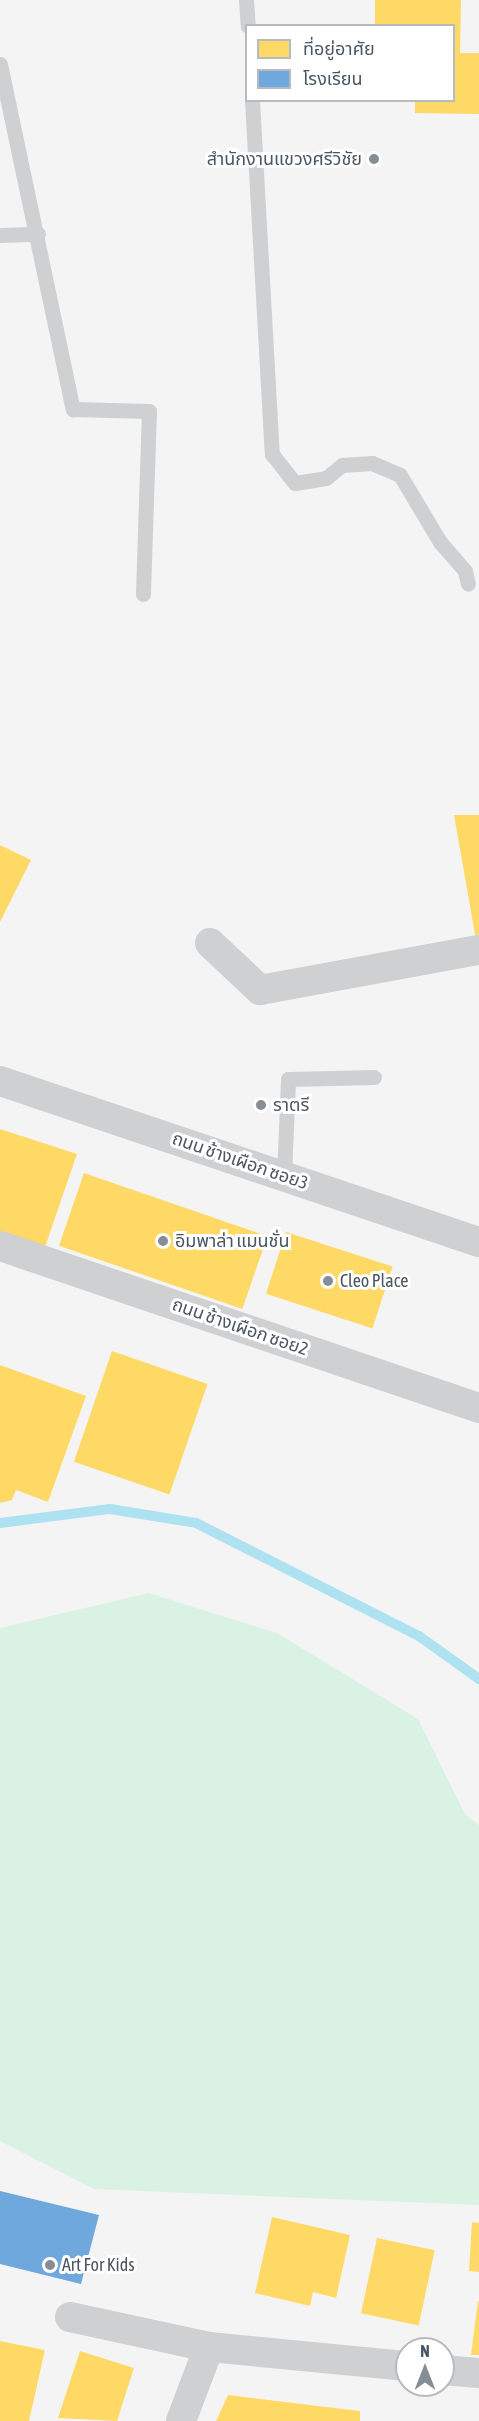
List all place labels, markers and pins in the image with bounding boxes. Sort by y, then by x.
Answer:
place label: สำนักงานแขวงศรีวิชัย [207,148,362,170]
marker: สำนักงานแขวงศรีวิชัย [367,152,381,166]
place label: ราตรี [273,1094,309,1116]
marker: ราตรี [254,1098,268,1112]
place label: อิมพาล่า แมนชั่น [175,1230,289,1252]
marker: อิมพาล่า แมนชั่น [156,1234,170,1248]
place label: Cleo Place [340,1270,408,1292]
marker: Cleo Place [321,1274,335,1288]
place label: Art For Kids [62,2254,135,2276]
marker: Art For Kids [43,2258,57,2272]

